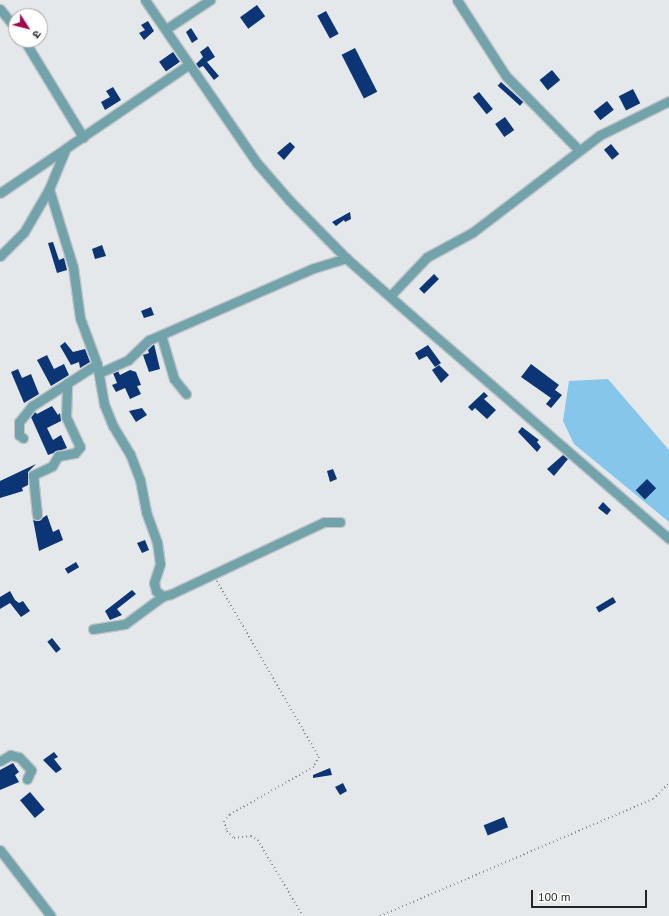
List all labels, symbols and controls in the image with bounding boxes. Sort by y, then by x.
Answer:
north arrow [8,8,48,48]
text: उ [29,28,44,41]
scale bar [533,882,649,908]
text: 100 m [538,889,571,904]

